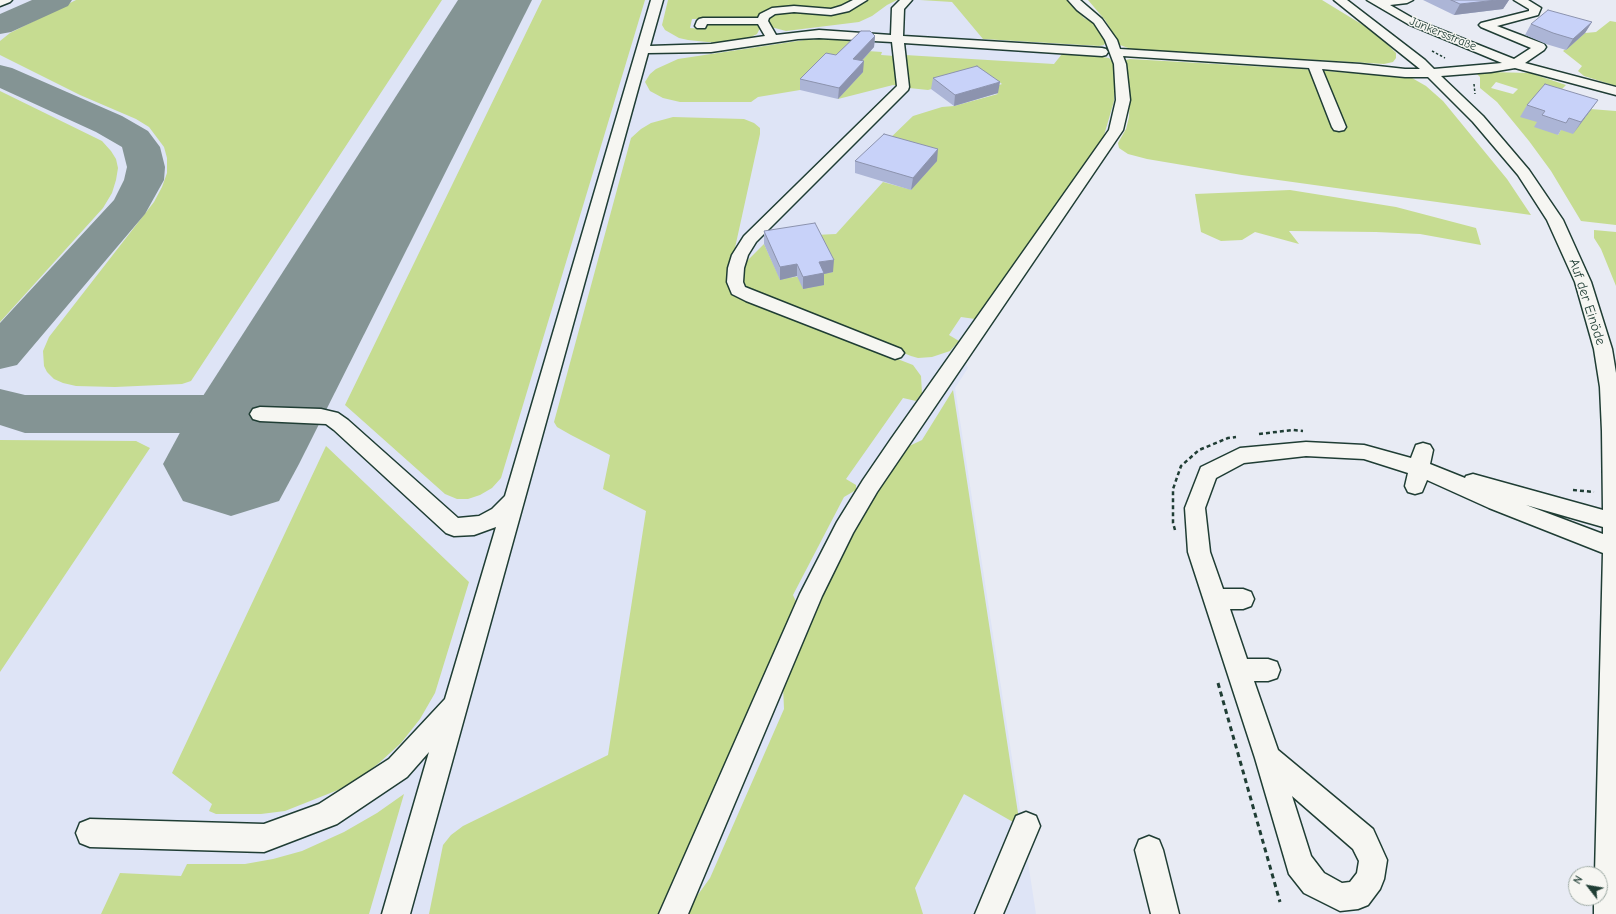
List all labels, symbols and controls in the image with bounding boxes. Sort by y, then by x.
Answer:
street label: Junkersstraße [1407,14,1479,54]
street label: Auf der Einöde [1565,257,1609,347]
north arrow [1568,866,1608,906]
text: N [1571,874,1586,887]

